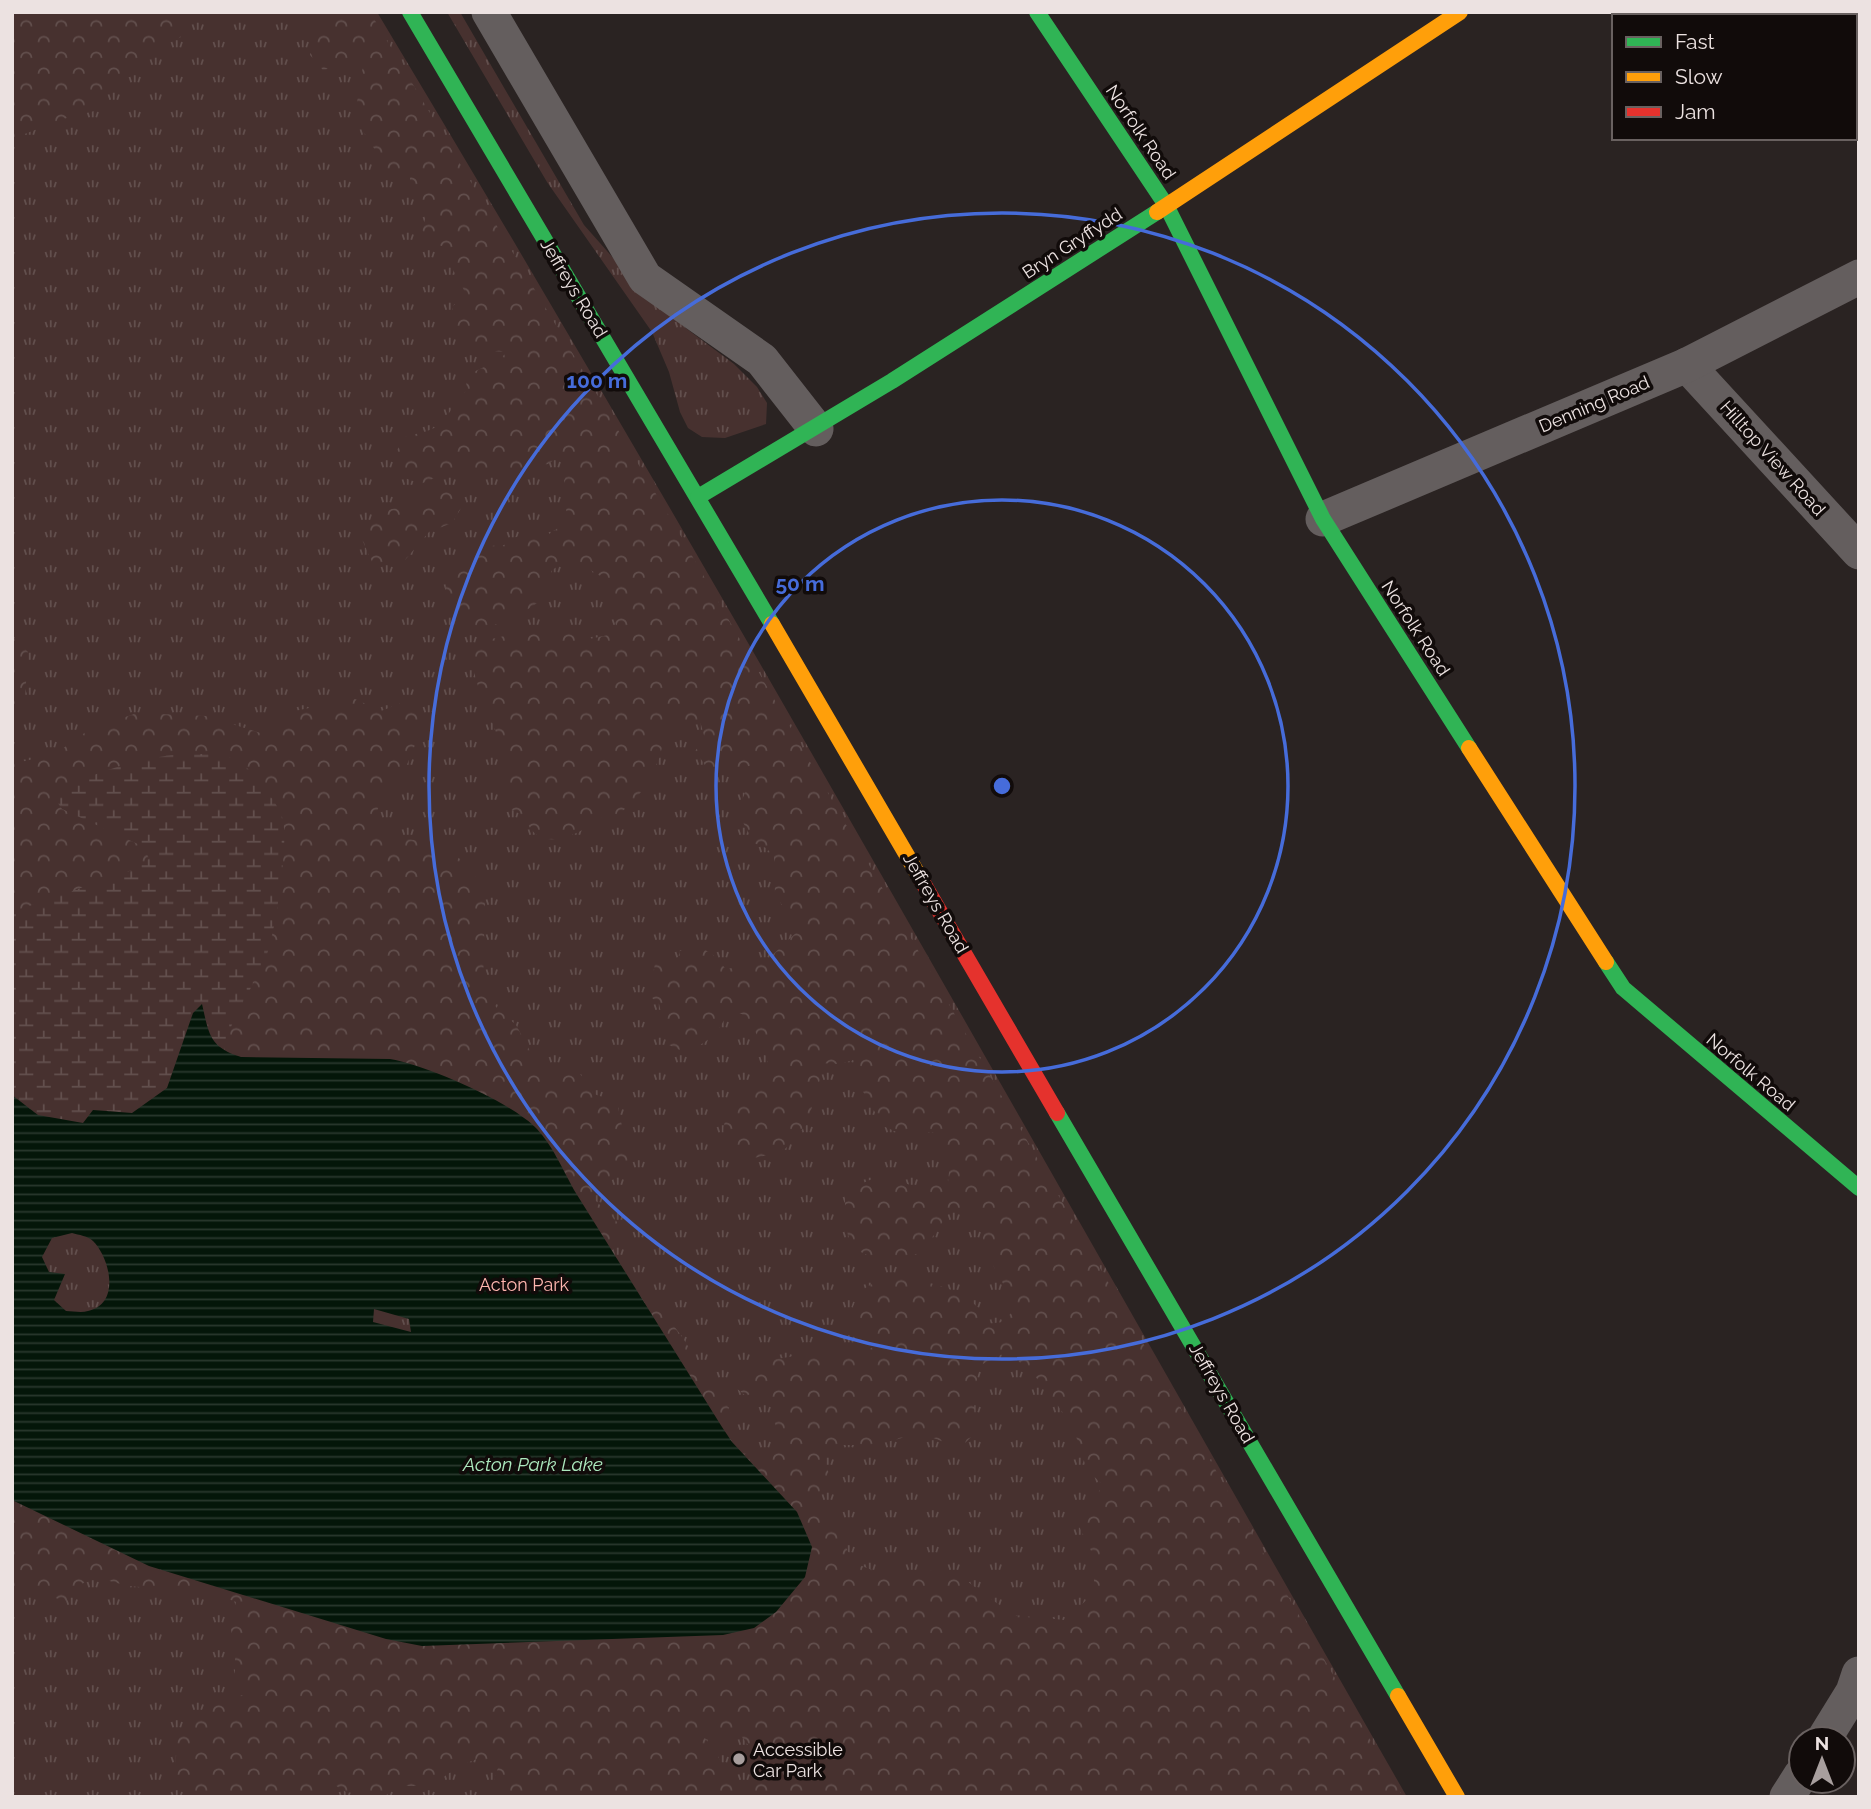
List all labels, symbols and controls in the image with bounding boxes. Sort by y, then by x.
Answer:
legend [1612,14,1857,140]
text: Fast [1675,29,1715,54]
text: Slow [1675,64,1723,89]
street label: Norfolk Road [1102,81,1180,183]
text: Jam [1675,99,1716,124]
street label: Bryn Gryffydd [1018,203,1126,283]
street label: Jeffreys Road [536,235,612,341]
text: 100 m [567,368,627,393]
street label: Denning Road [1536,371,1652,437]
street label: Hilltop View Road [1716,396,1830,520]
text: 50 m [775,571,825,596]
street label: Norfolk Road [1377,576,1455,680]
centre of rings [990,774,1014,798]
street label: Jeffreys Road [899,849,973,957]
street label: Norfolk Road [1702,1029,1800,1115]
park label: Acton Park [479,1274,570,1295]
street label: Jeffreys Road [1185,1339,1259,1447]
water label: Acton Park Lake [462,1453,603,1475]
north arrow [1787,1725,1857,1795]
text: N [1815,1732,1829,1754]
place label: Accessible Car Park [753,1739,843,1781]
marker: Accessible Car Park [731,1751,747,1767]

